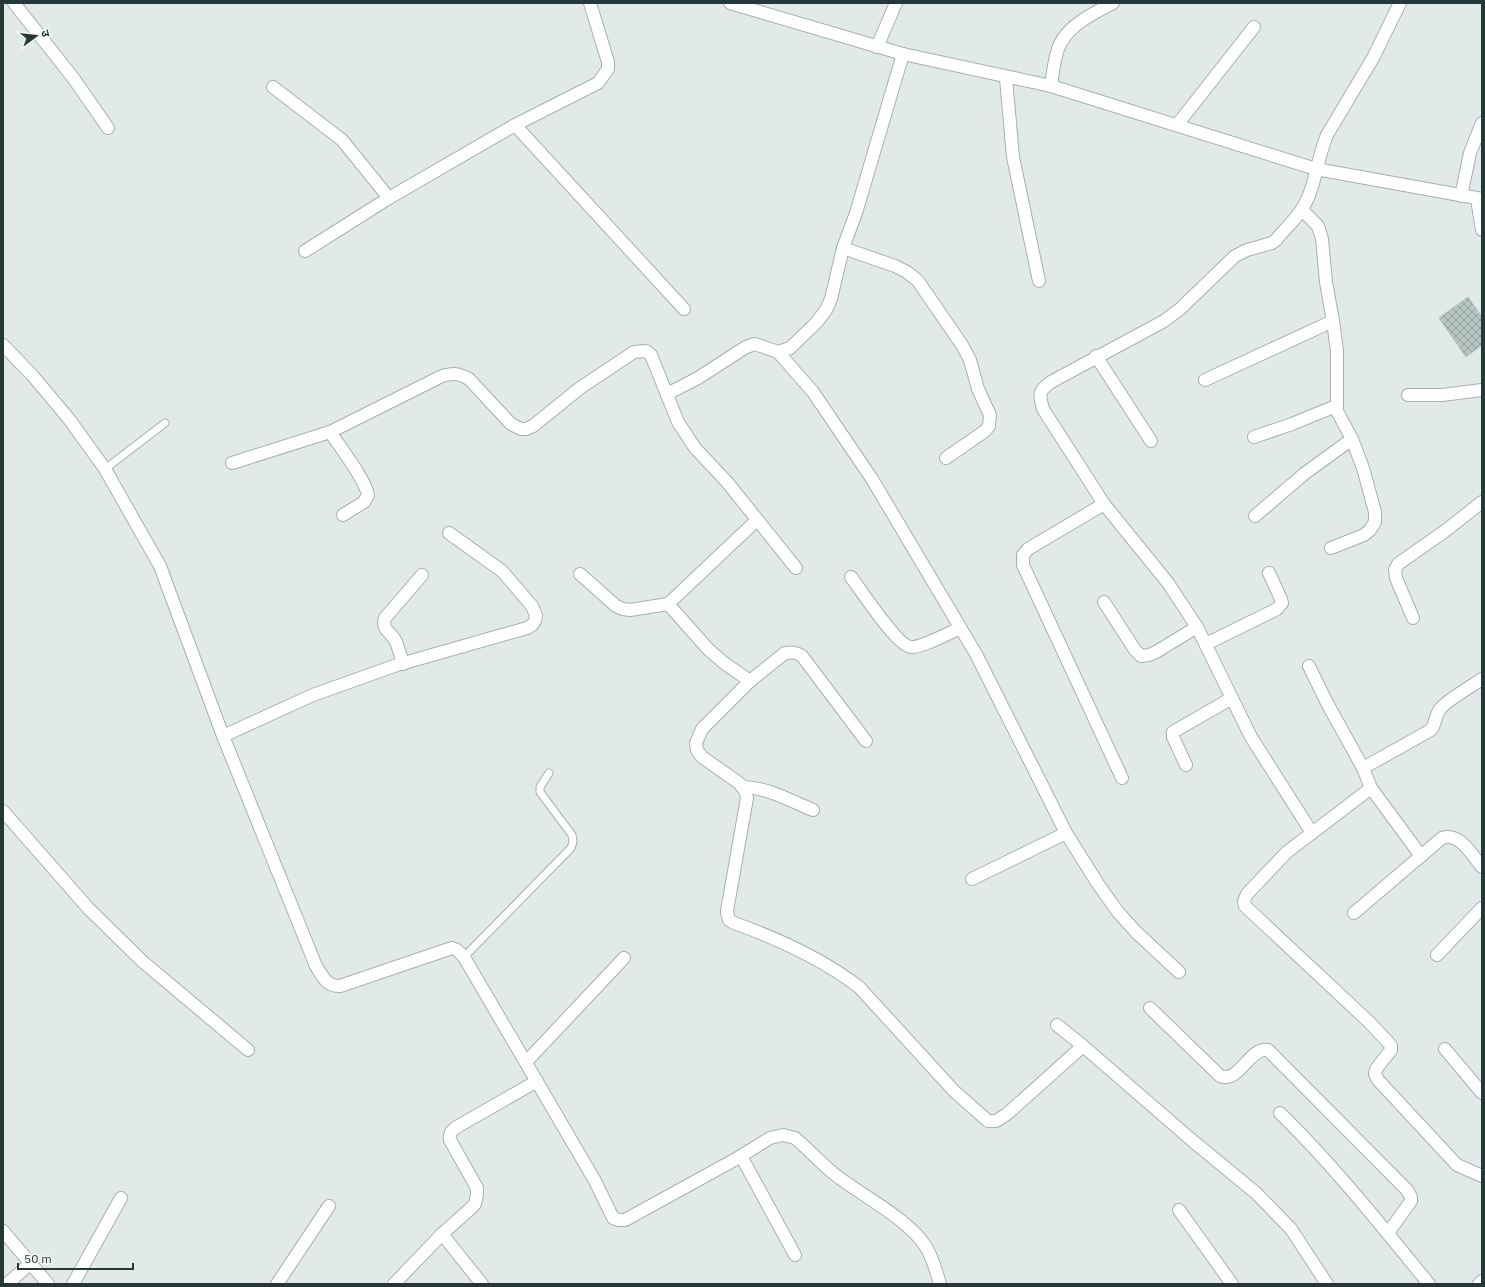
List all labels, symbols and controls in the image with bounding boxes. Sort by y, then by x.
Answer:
north arrow [16,16,56,56]
text: उ [38,28,53,39]
scale bar [18,1245,133,1271]
text: 50 m [24,1251,52,1266]

